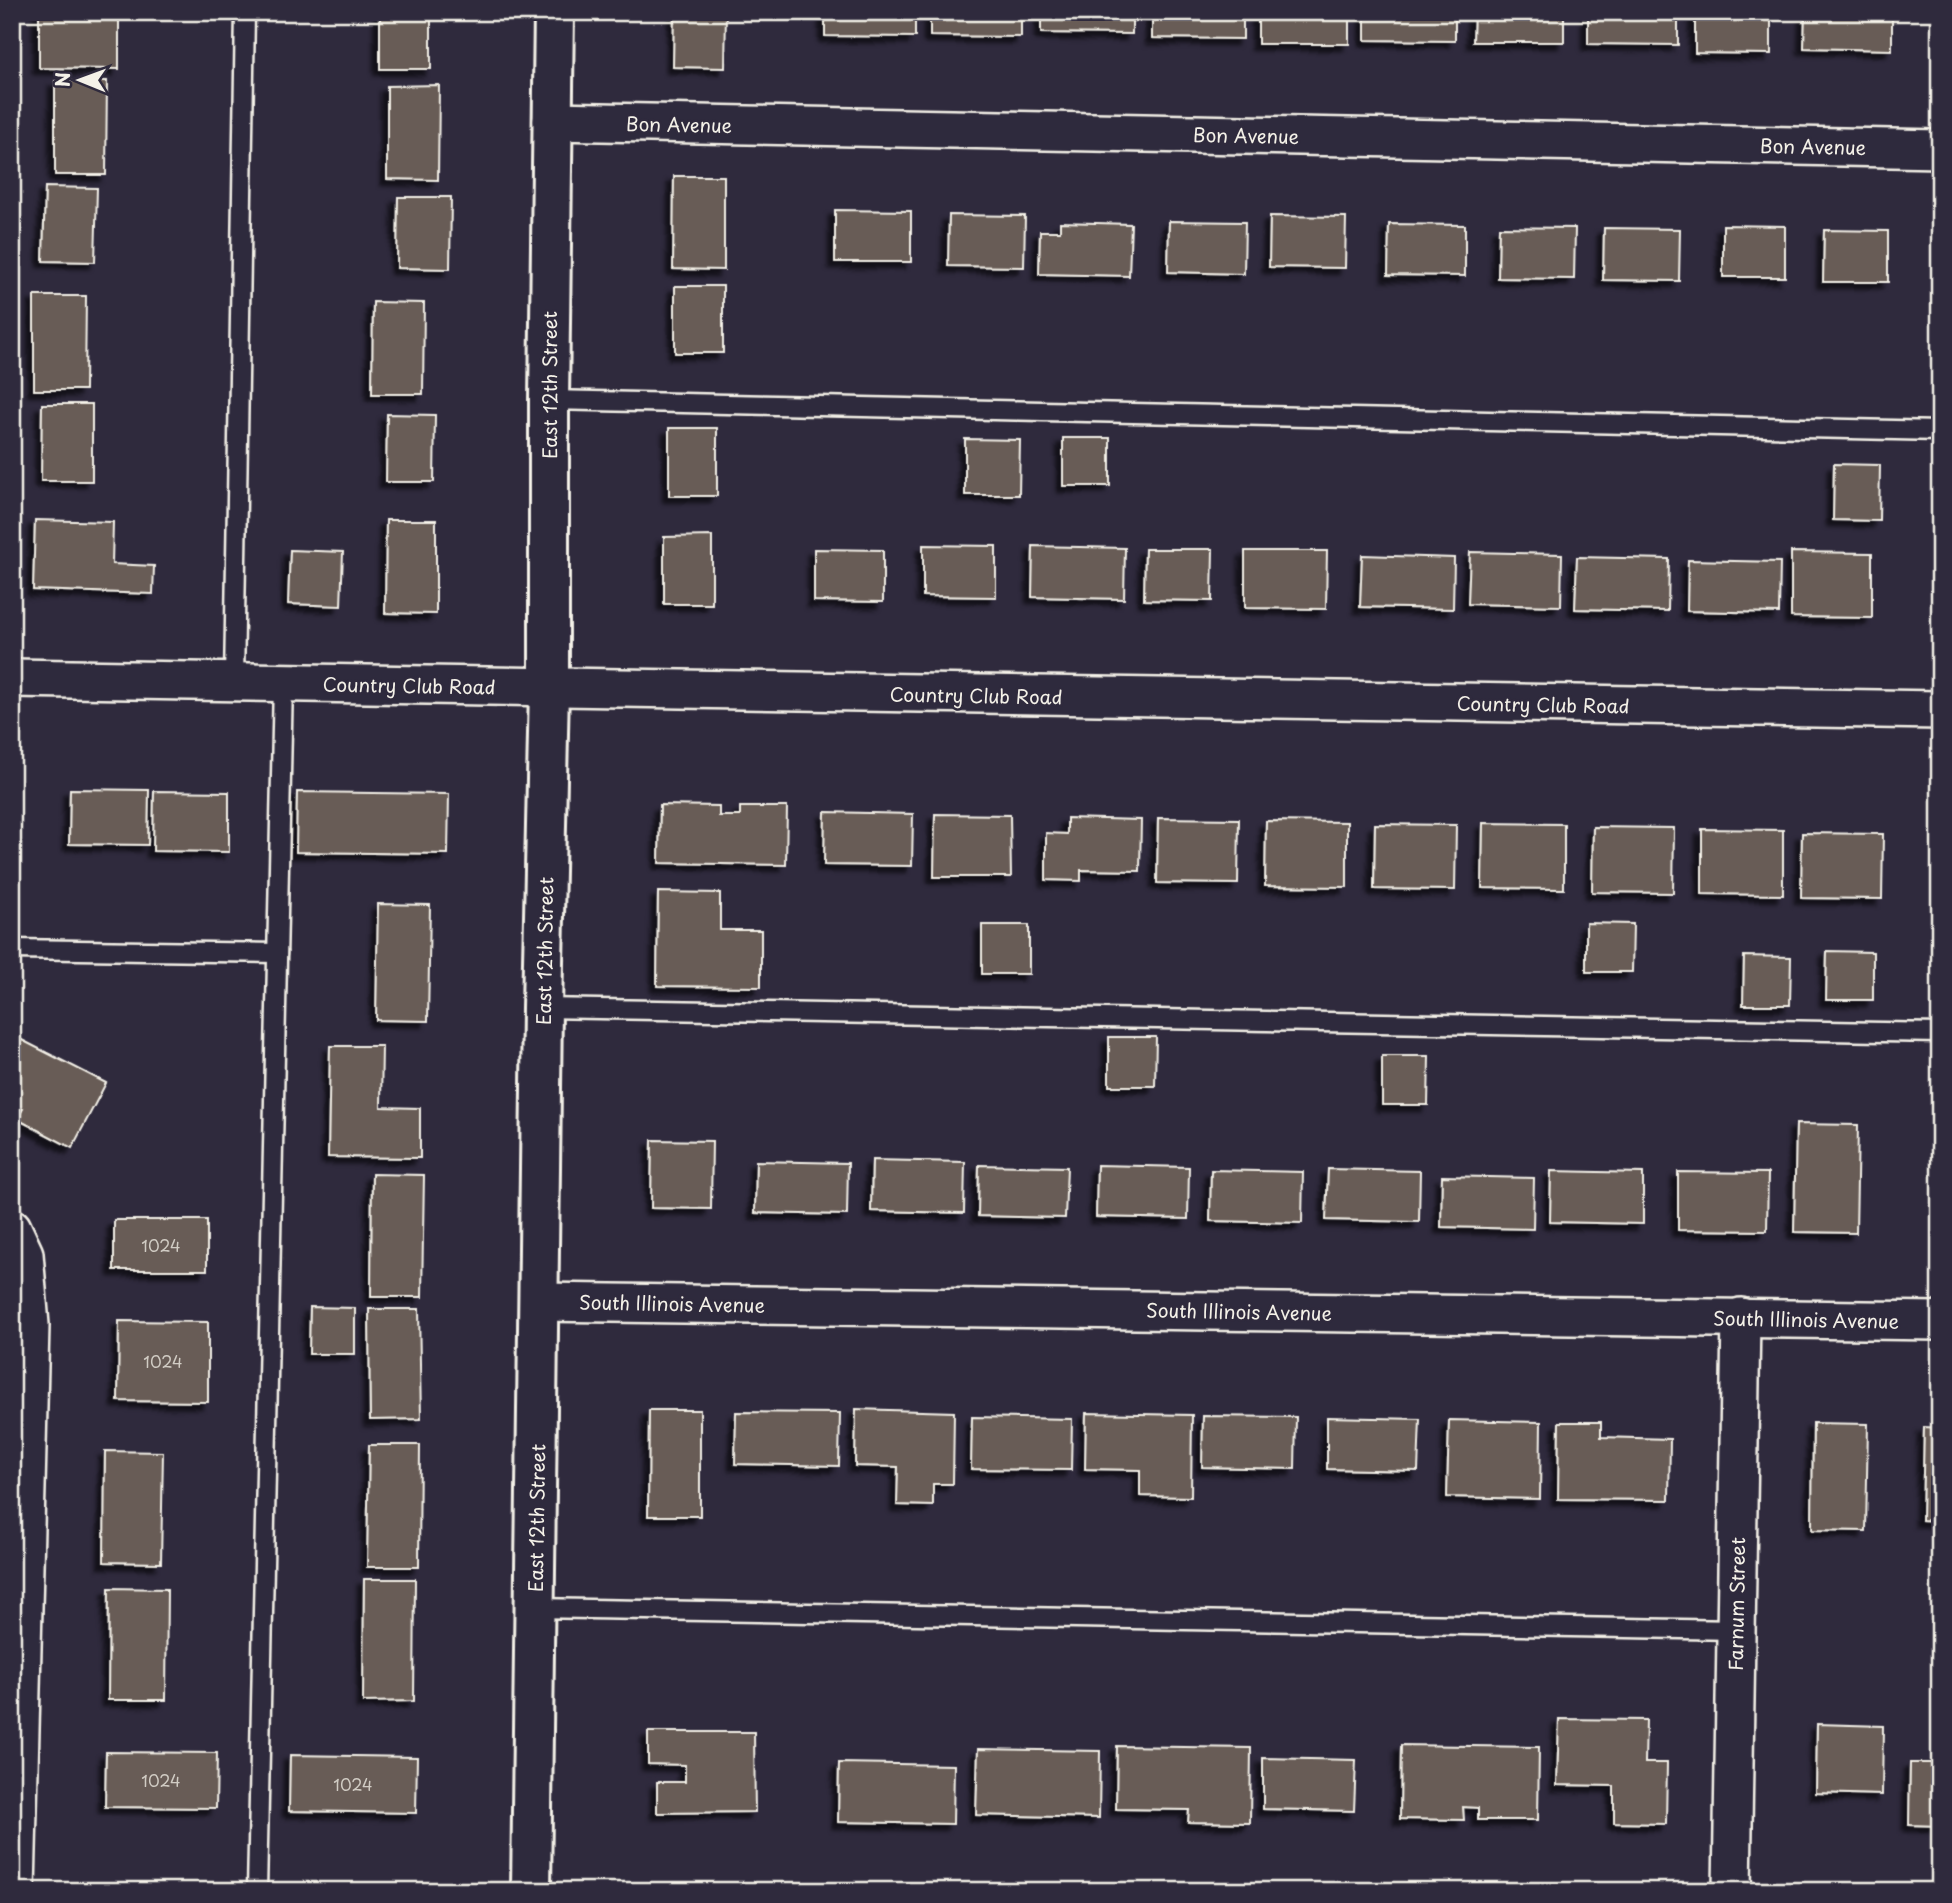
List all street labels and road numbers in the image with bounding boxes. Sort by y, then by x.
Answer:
street label: Bon Avenue [626,109,732,139]
street label: Bon Avenue [1193,120,1299,150]
street label: Bon Avenue [1760,131,1866,161]
street label: East 12th Street [535,311,563,459]
street label: Country Club Road [322,669,496,701]
street label: Country Club Road [889,679,1063,711]
street label: Country Club Road [1456,688,1630,720]
street label: East 12th Street [529,876,559,1025]
street label: South Illinois Avenue [579,1287,765,1319]
street label: South Illinois Avenue [1146,1295,1332,1327]
street label: South Illinois Avenue [1713,1303,1899,1335]
street label: East 12th Street [521,1443,551,1592]
street label: Farnum Street [1721,1537,1751,1671]

